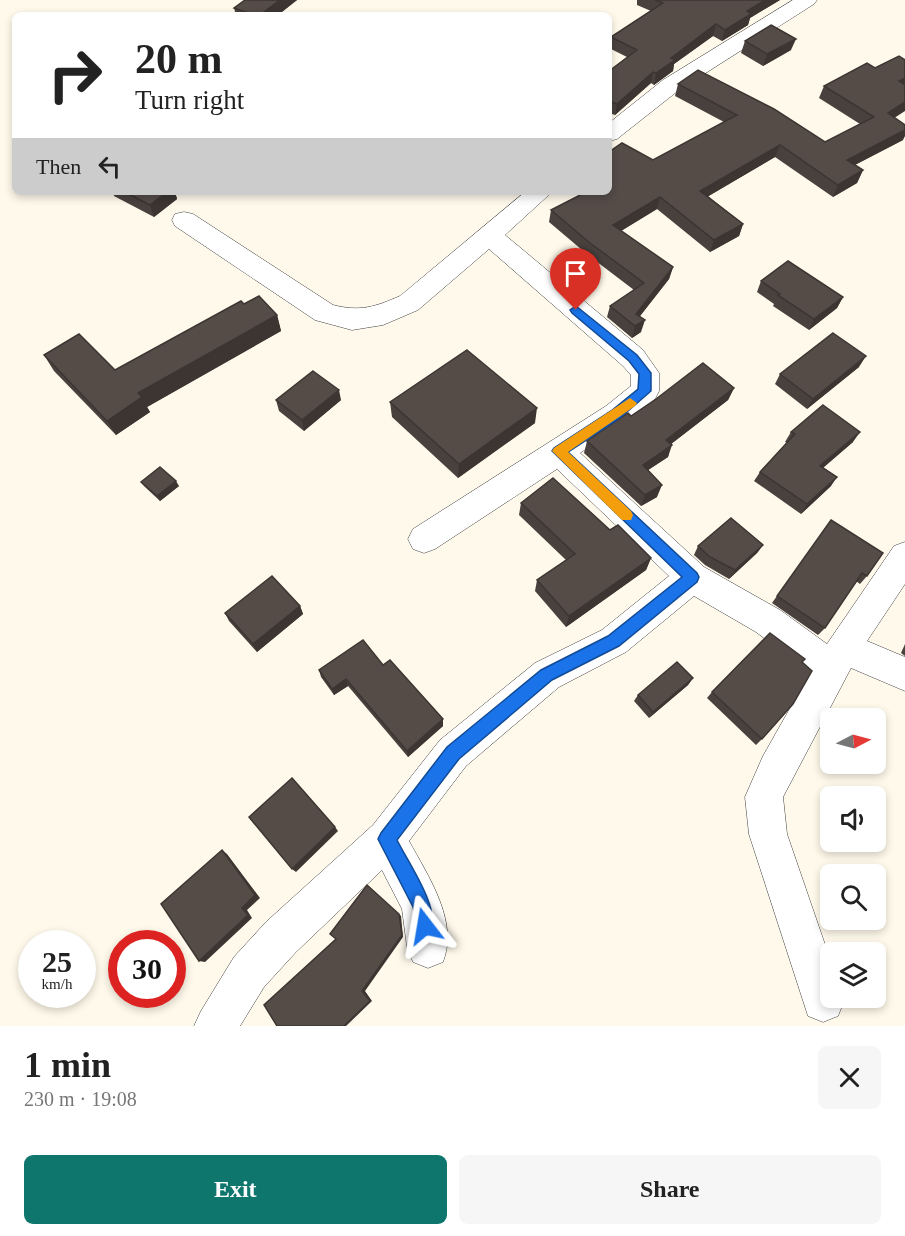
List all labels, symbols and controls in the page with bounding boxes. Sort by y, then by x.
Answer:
icon: right [36,36,114,114]
text: 20 m [135,36,223,82]
text: Turn right [135,85,244,115]
icon: left [93,150,126,183]
text: Then [36,154,81,179]
pin [550,248,601,310]
icon: arrive [559,257,592,290]
north arrow [820,708,886,774]
map controls [820,708,886,1008]
button: sound [820,786,886,852]
button: search [820,864,886,930]
position arrow [393,894,457,958]
speed limit sign: 30 [108,930,186,1008]
button: layers [820,942,886,1008]
text: 25 [42,945,72,978]
text: km/h [42,976,72,992]
text: 1 min [24,1045,111,1085]
button: close [818,1046,881,1109]
text: 230 m · 19:08 [24,1088,137,1110]
button: Exit [24,1155,447,1224]
button: Share [459,1155,881,1224]

